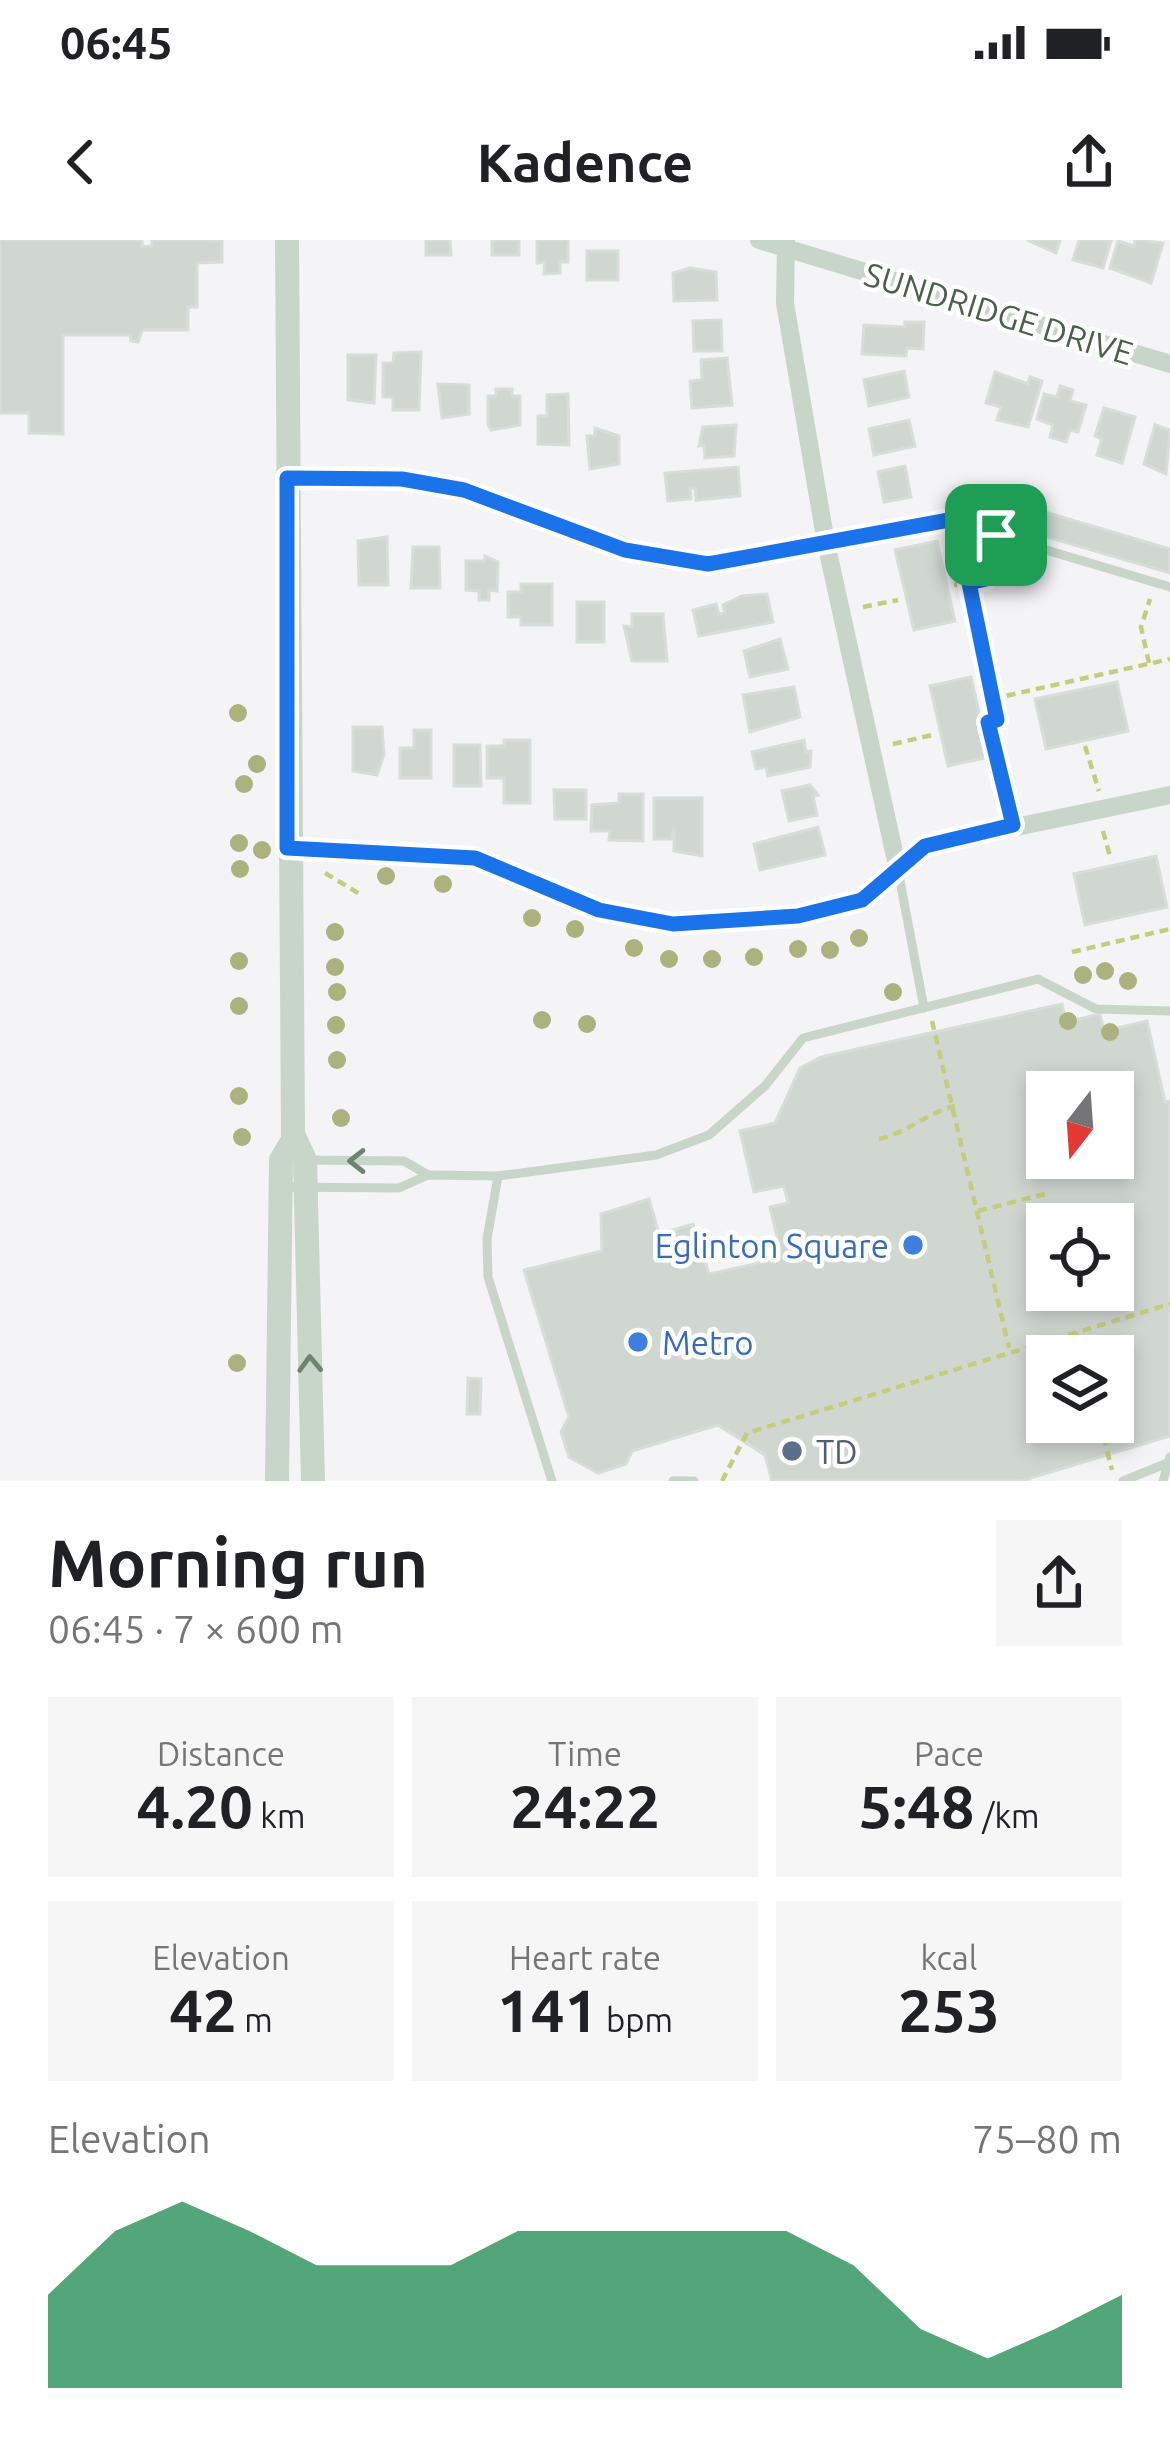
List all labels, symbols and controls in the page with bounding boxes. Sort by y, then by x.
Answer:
text: 06:45 [60,17,173,68]
icon: back [48,129,114,195]
icon: share [1056,129,1122,195]
text: Kadence [477,132,693,192]
street label: SUNDRIDGE DRIVE [860,255,1138,371]
pin [945,484,1047,586]
icon: arrive [963,502,1029,568]
north arrow [1026,1071,1134,1179]
map controls [1026,1071,1134,1443]
one-way arrow [347,1148,365,1174]
button: locate [1026,1203,1134,1311]
place label: Eglinton Square [655,1227,889,1264]
marker: Eglinton Square [900,1232,926,1258]
place label: Metro [662,1324,754,1361]
marker: Metro [625,1329,651,1355]
button: layers [1026,1335,1134,1443]
one-way arrow [297,1354,323,1373]
place label: TD [816,1433,858,1470]
marker: TD [779,1438,805,1464]
button: share [996,1520,1122,1646]
text: Morning run [48,1525,428,1599]
text: 06:45 · 7 × 600 m [48,1607,343,1650]
text: Distance [157,1735,285,1772]
text: Time [548,1735,622,1772]
text: Pace [914,1735,984,1772]
text: 4.20 [137,1772,253,1839]
text: 24:22 [510,1772,660,1839]
text: 5:48 [858,1772,975,1839]
text: km [253,1797,305,1834]
text: /km [975,1797,1040,1834]
text: Elevation [152,1939,290,1976]
text: Heart rate [509,1939,661,1976]
text: kcal [921,1939,977,1976]
text: 42 [169,1976,237,2043]
text: 141 [497,1976,598,2043]
text: 253 [898,1976,1000,2043]
text: m [237,2001,273,2038]
text: bpm [598,2001,673,2038]
text: Elevation [48,2117,211,2160]
text: 75–80 m [972,2117,1122,2160]

